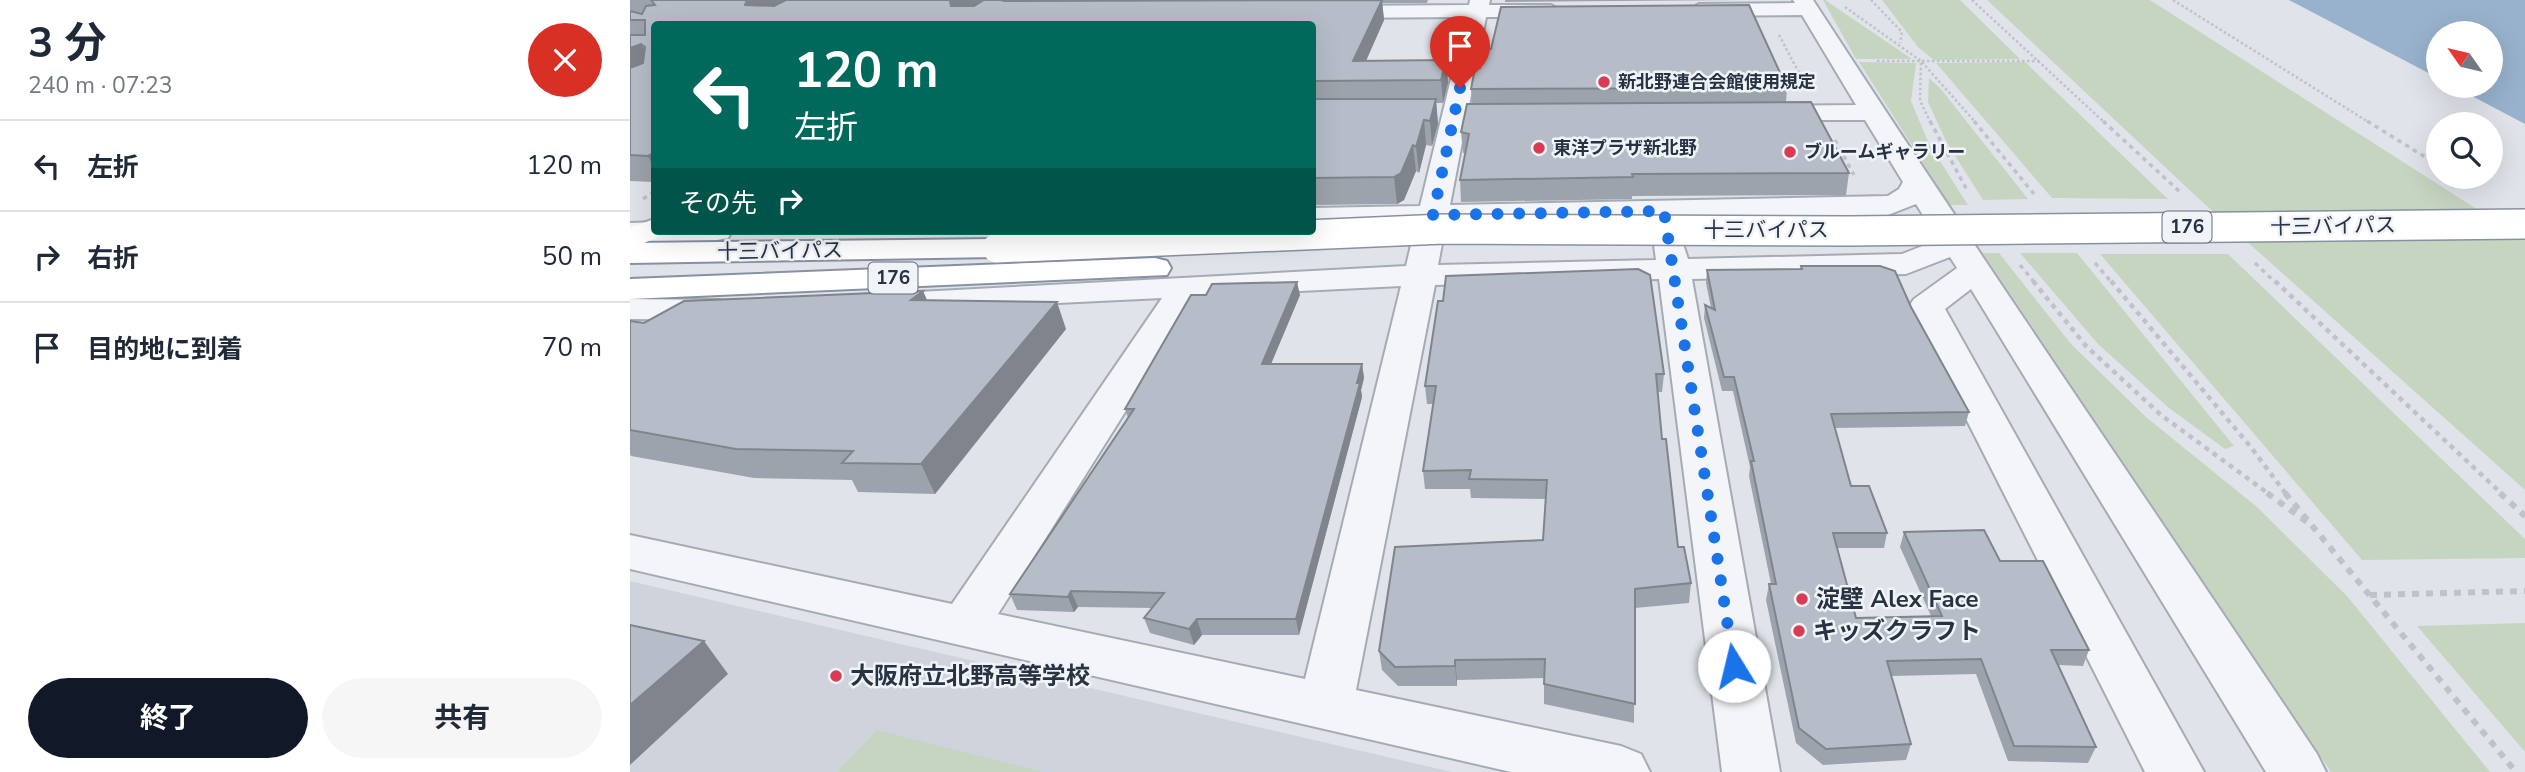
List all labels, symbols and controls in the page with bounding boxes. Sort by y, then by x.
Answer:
text: 3 分 [28,15,107,72]
pin [1430,16,1490,88]
north arrow [2426,21,2502,98]
map controls [2426,21,2503,189]
button: close [528,23,602,97]
icon: arrive [1441,27,1479,65]
text: 120 m [794,37,938,104]
icon: left [679,49,770,140]
text: 240 m · 07:23 [28,70,173,101]
place label: 新北野連合会館使用規定 [1618,70,1816,94]
marker: 新北野連合会館使用規定 [1596,74,1612,90]
text: 左折 [794,106,858,149]
button: search [2426,112,2503,189]
place label: 東洋プラザ新北野 [1553,136,1697,160]
marker: 東洋プラザ新北野 [1531,140,1547,156]
place label: ブルームギャラリー [1804,140,1965,164]
marker: ブルームギャラリー [1782,144,1798,160]
icon: left [28,147,66,185]
text: 120 m [526,148,602,183]
text: 左折 [87,150,139,185]
icon: right [771,182,809,220]
text: その先 [679,186,757,221]
street label: 十三バイパス [2270,211,2396,241]
road number: 176 [2162,212,2212,243]
street label: 十三バイパス [1703,216,1829,244]
street label: 十三バイパス [717,236,843,266]
icon: right [28,238,66,276]
text: 50 m [542,239,602,274]
text: 右折 [87,241,139,276]
road number: 176 [868,262,918,294]
icon: arrive [28,329,66,367]
text: 70 m [542,330,602,365]
text: 目的地に到着 [87,332,243,367]
place label: 淀壁 Alex Face [1816,583,1979,615]
marker: 淀壁 Alex Face [1794,591,1810,607]
place label: キッズクラフト [1813,615,1981,647]
marker: キッズクラフト [1791,623,1807,639]
position arrow [1697,629,1771,703]
place label: 大阪府立北野高等学校 [850,660,1090,692]
marker: 大阪府立北野高等学校 [828,668,844,684]
button: 終了 [28,678,308,758]
button: 共有 [322,678,602,758]

